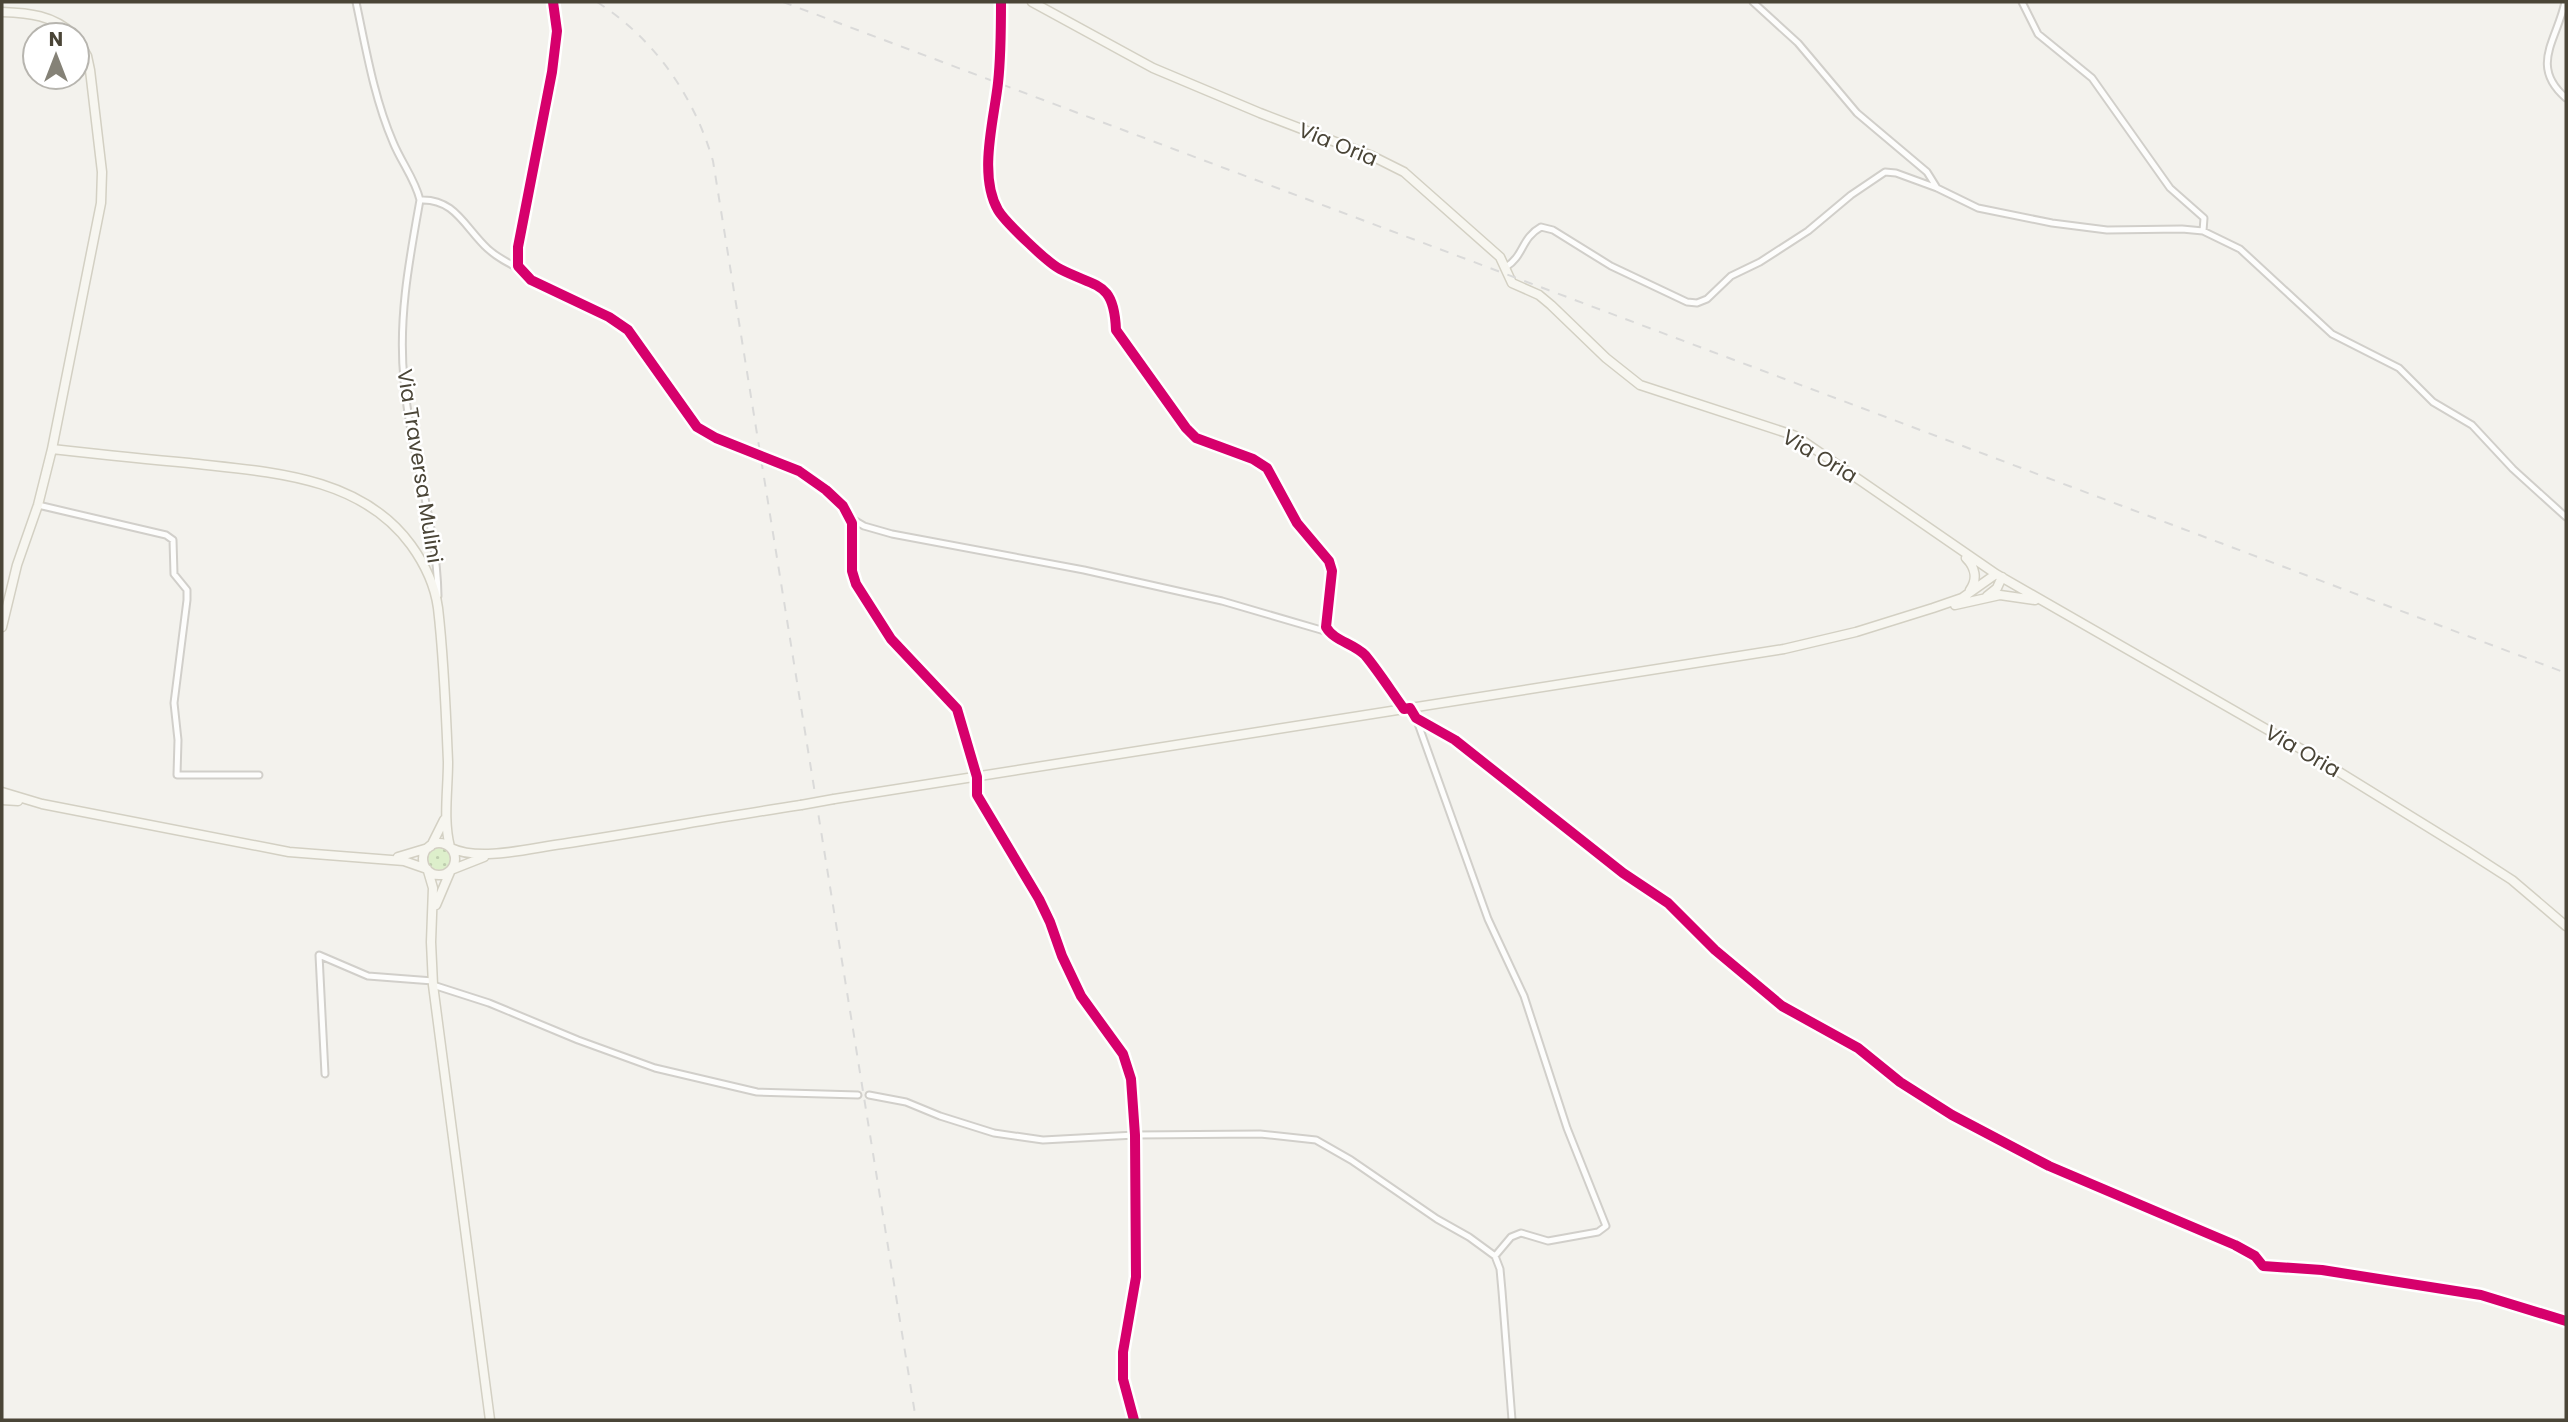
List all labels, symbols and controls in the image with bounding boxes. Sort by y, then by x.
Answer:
north arrow [21,21,91,91]
text: N [49,26,63,53]
street label: Via Oria [1294,115,1382,173]
street label: Via Traversa Mulini [390,367,450,565]
street label: Via Oria [1777,422,1863,490]
street label: Via Oria [2260,718,2346,784]

